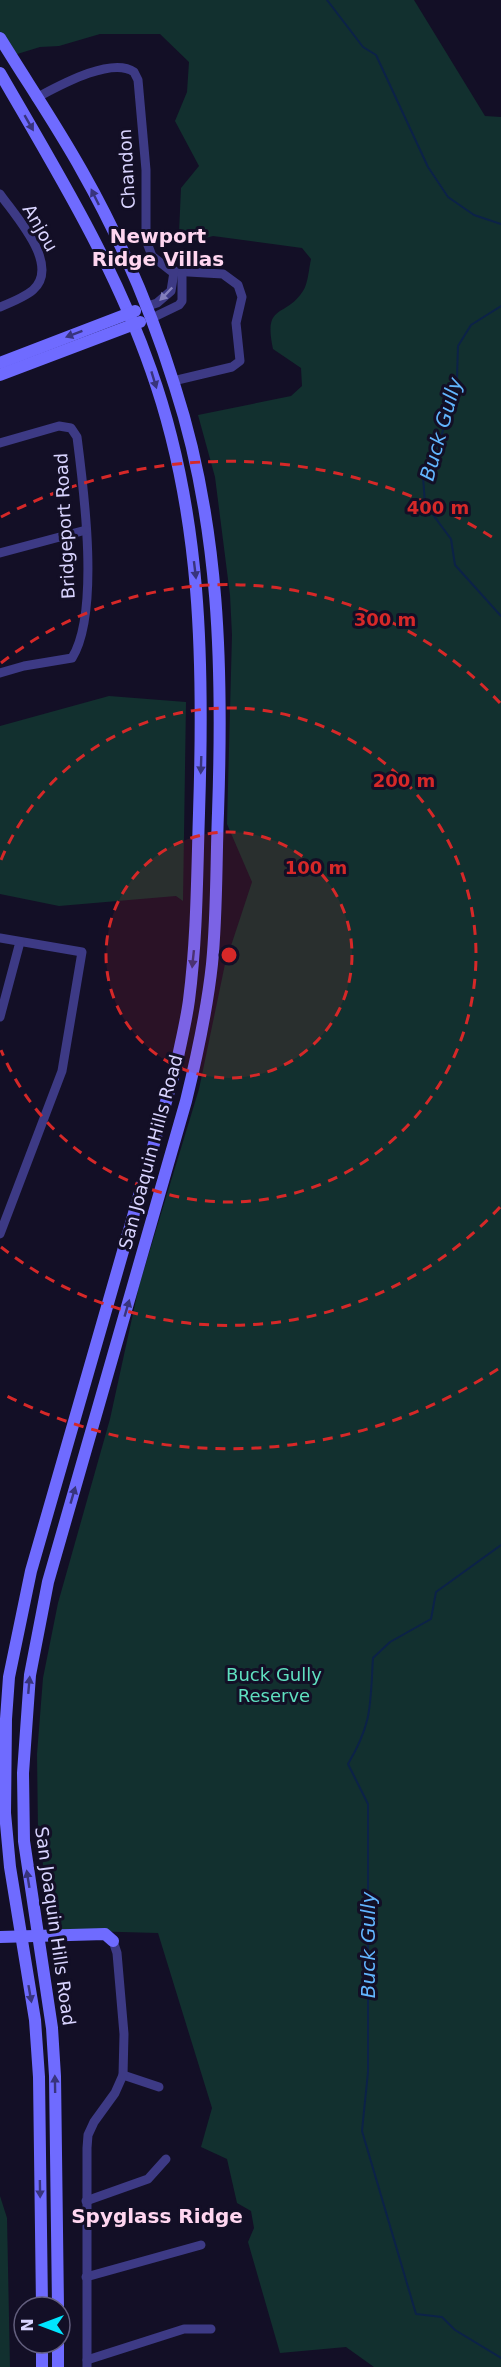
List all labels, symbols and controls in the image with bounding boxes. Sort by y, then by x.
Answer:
one-way arrow [24,115,34,132]
street label: Chandon [114,128,139,210]
one-way arrow [90,188,100,205]
street label: Anjou [19,200,62,255]
district label: Newport Ridge Villas [92,224,224,271]
one-way arrow [159,287,173,302]
one-way arrow [65,330,83,340]
one-way arrow [150,371,159,389]
water label: Buck Gully [415,373,468,483]
street label: Bridgeport Road [50,452,79,600]
text: 400 m [407,497,469,518]
one-way arrow [190,560,200,579]
text: 300 m [354,609,416,630]
one-way arrow [196,755,206,774]
text: 200 m [373,770,435,791]
text: 100 m [285,857,347,878]
centre of rings [219,945,239,965]
one-way arrow [188,950,198,969]
street label: San Joaquin Hills Road [114,1052,187,1252]
one-way arrow [123,1299,132,1317]
one-way arrow [68,1486,78,1504]
park label: Buck Gully Reserve [226,1664,322,1706]
one-way arrow [24,1675,34,1694]
street label: San Joaquin Hills Road [31,1825,80,2027]
one-way arrow [24,1870,33,1889]
water label: Buck Gully [356,1891,380,1998]
one-way arrow [26,1985,35,2004]
one-way arrow [50,2075,60,2094]
one-way arrow [36,2179,45,2198]
district label: Spyglass Ridge [71,2204,243,2228]
north arrow [12,2295,72,2355]
text: N [18,2318,37,2332]

